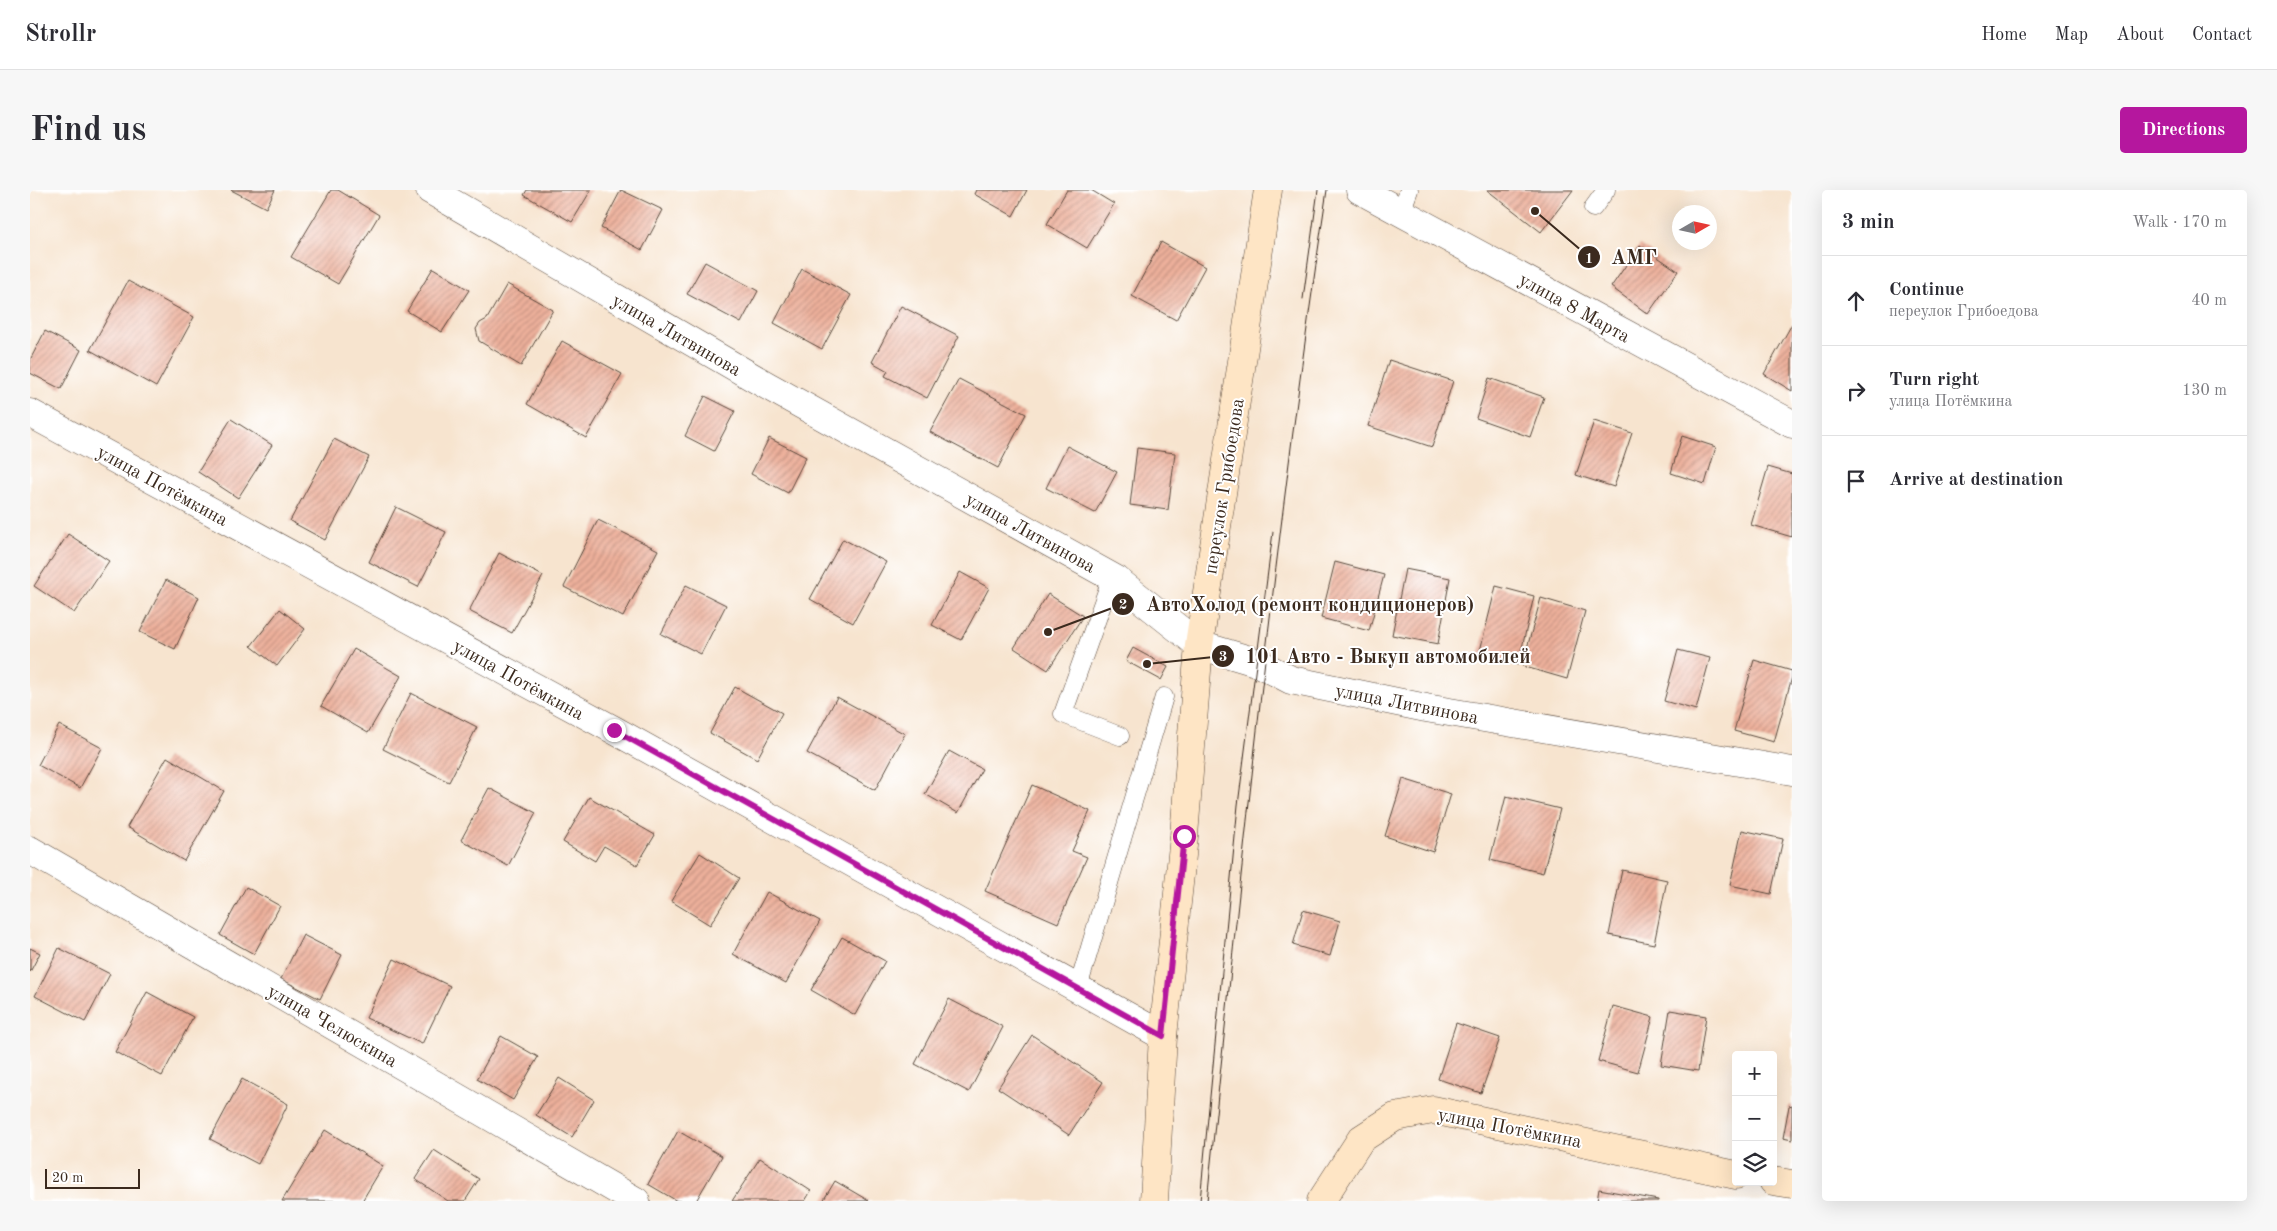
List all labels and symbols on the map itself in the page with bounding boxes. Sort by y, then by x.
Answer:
north arrow [1672,205,1717,250]
callout: АМГ [1576,240,1667,275]
text: АМГ [1611,249,1657,269]
text: 1 [1585,252,1593,267]
street label: улица 8 Марта [1515,271,1633,348]
street label: улица Литвинова [608,292,744,381]
street label: переулок Грибоедова [1202,396,1249,576]
street label: улица Потёмкина [93,443,231,531]
street label: улица Литвинова [962,491,1099,578]
callout: АвтоХолод (ремонт кондиционеров) [1111,586,1484,621]
text: АвтоХолод (ремонт кондиционеров) [1146,595,1474,616]
text: 2 [1119,598,1127,613]
street label: улица Потёмкина [449,637,587,725]
callout: 101 Авто - Выкуп автомобилей [1211,638,1541,673]
text: 101 Авто - Выкуп автомобилей [1245,648,1531,668]
text: 3 [1219,650,1227,665]
street label: улица Литвинова [1333,682,1480,729]
route end [603,719,626,742]
route start [1173,825,1196,848]
street label: улица Челюскина [264,982,401,1072]
street label: улица Потёмкина [1436,1106,1584,1153]
scale bar [45,1166,140,1189]

